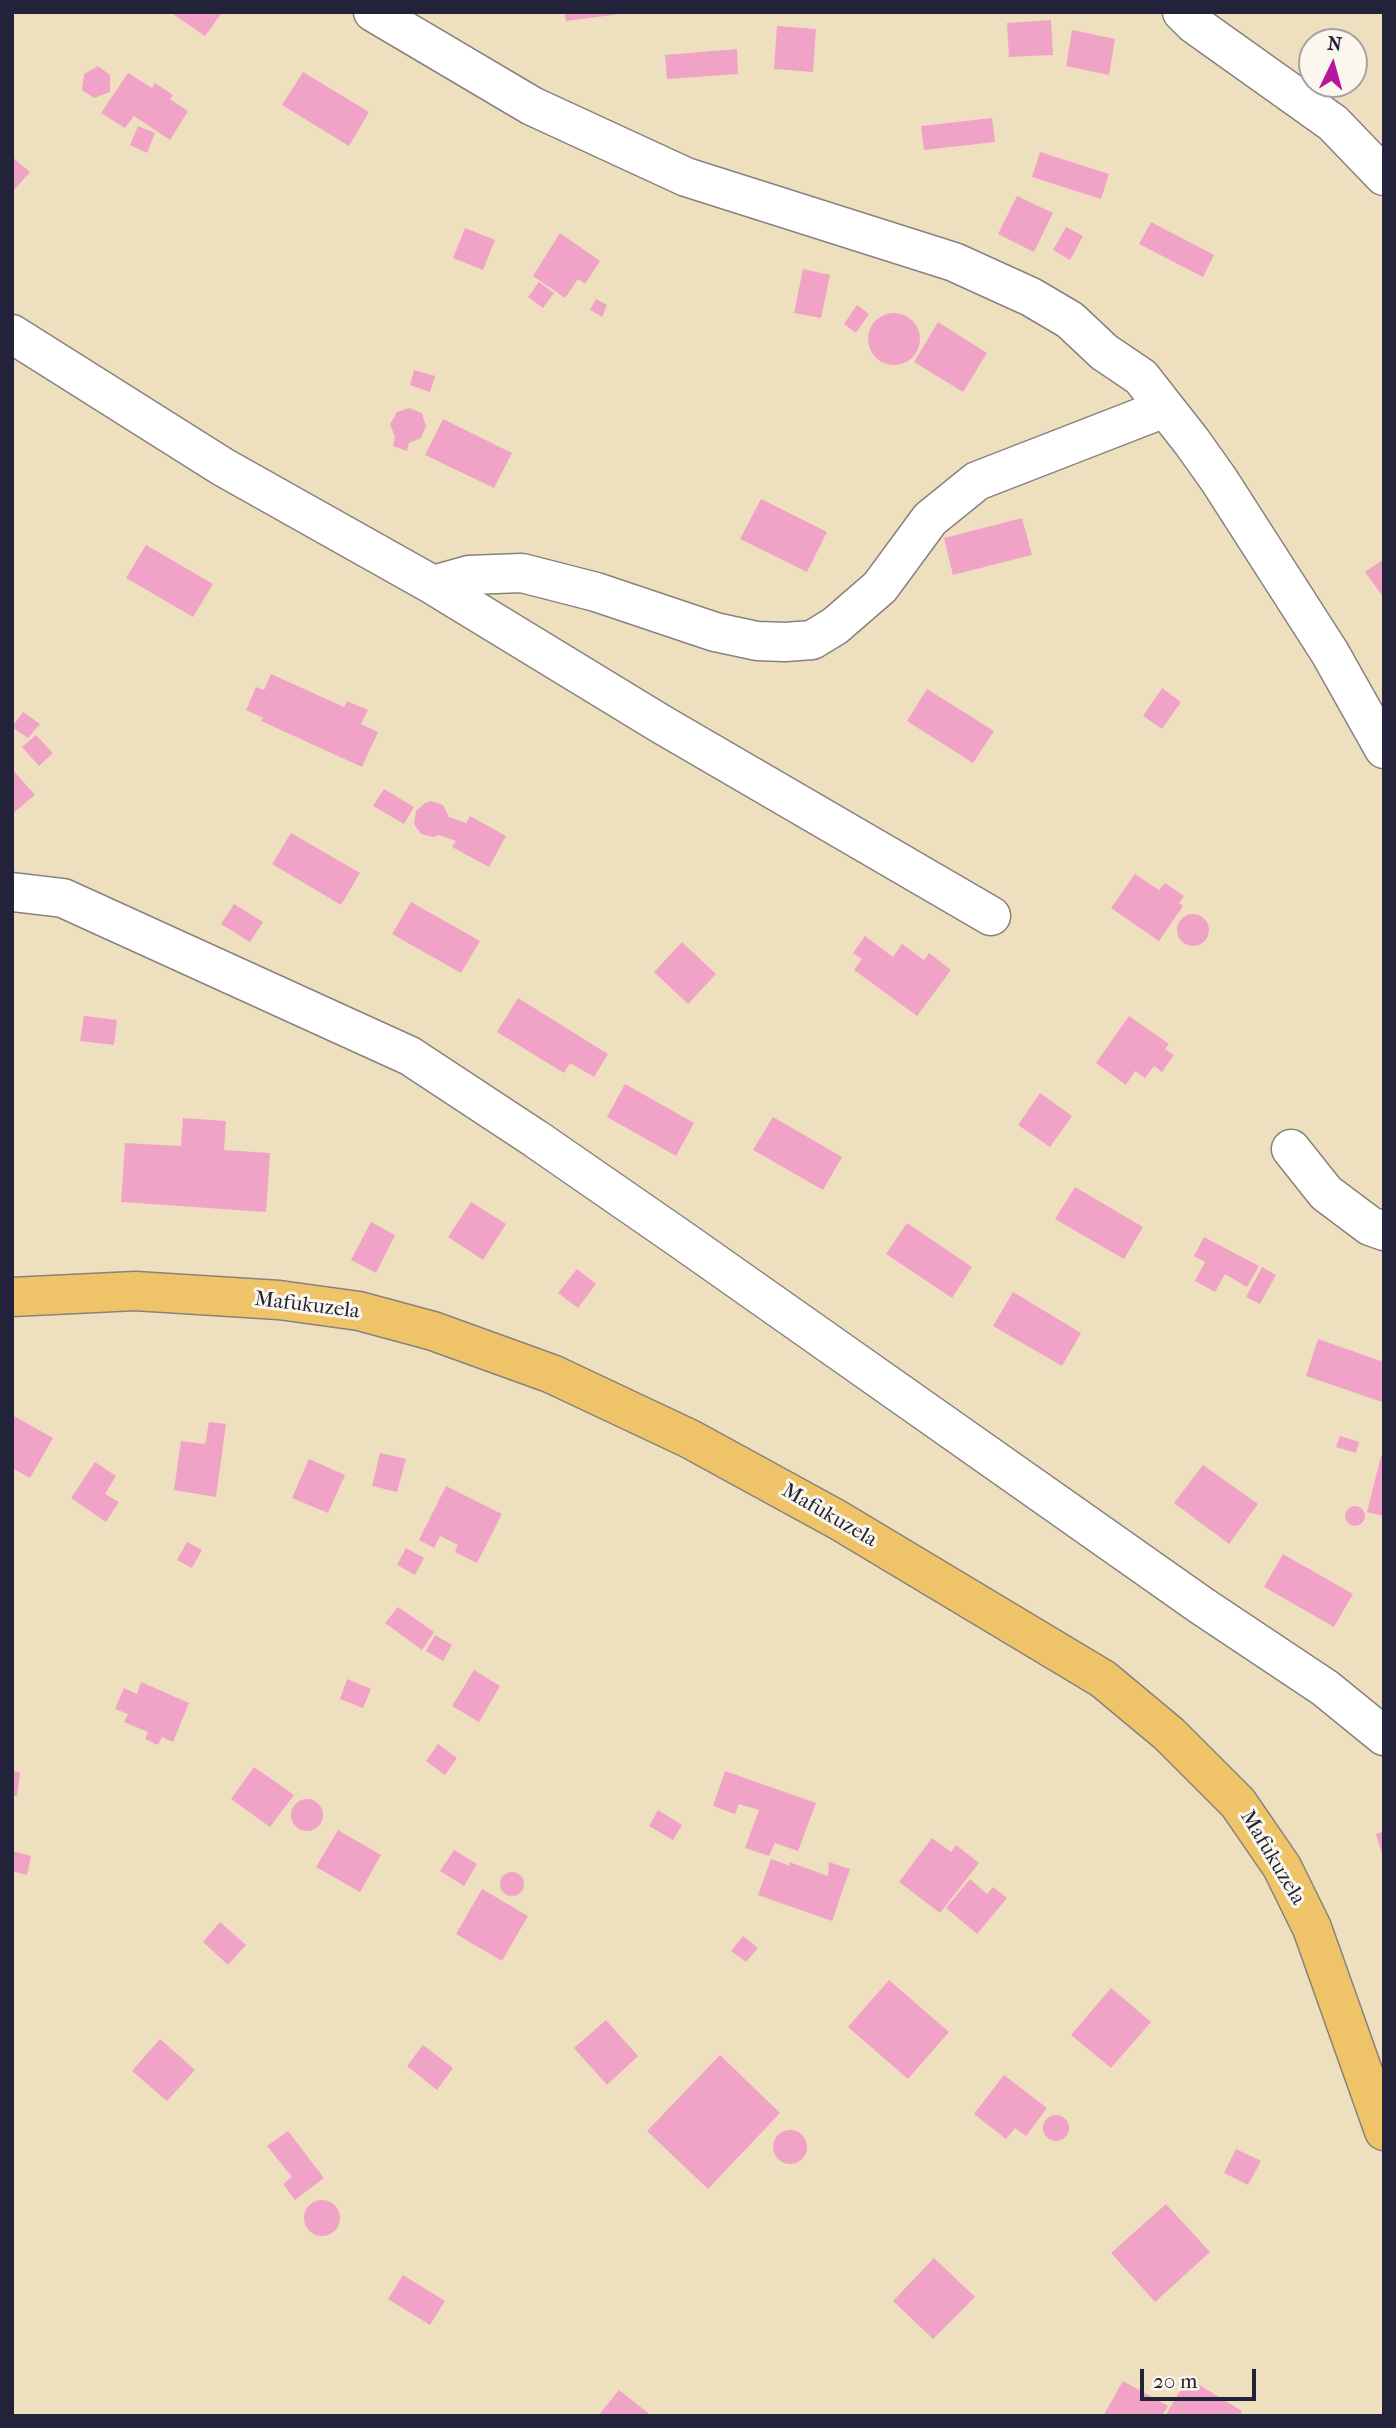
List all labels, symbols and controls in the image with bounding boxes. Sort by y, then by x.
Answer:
north arrow [1298,28,1368,98]
text: N [1327,32,1343,56]
street label: Mafukuzela [253,1287,361,1325]
street label: Mafukuzela [777,1479,881,1553]
street label: Mafukuzela [1234,1806,1310,1910]
scale bar [1144,2354,1260,2398]
text: 20 m [1153,2369,1197,2393]

